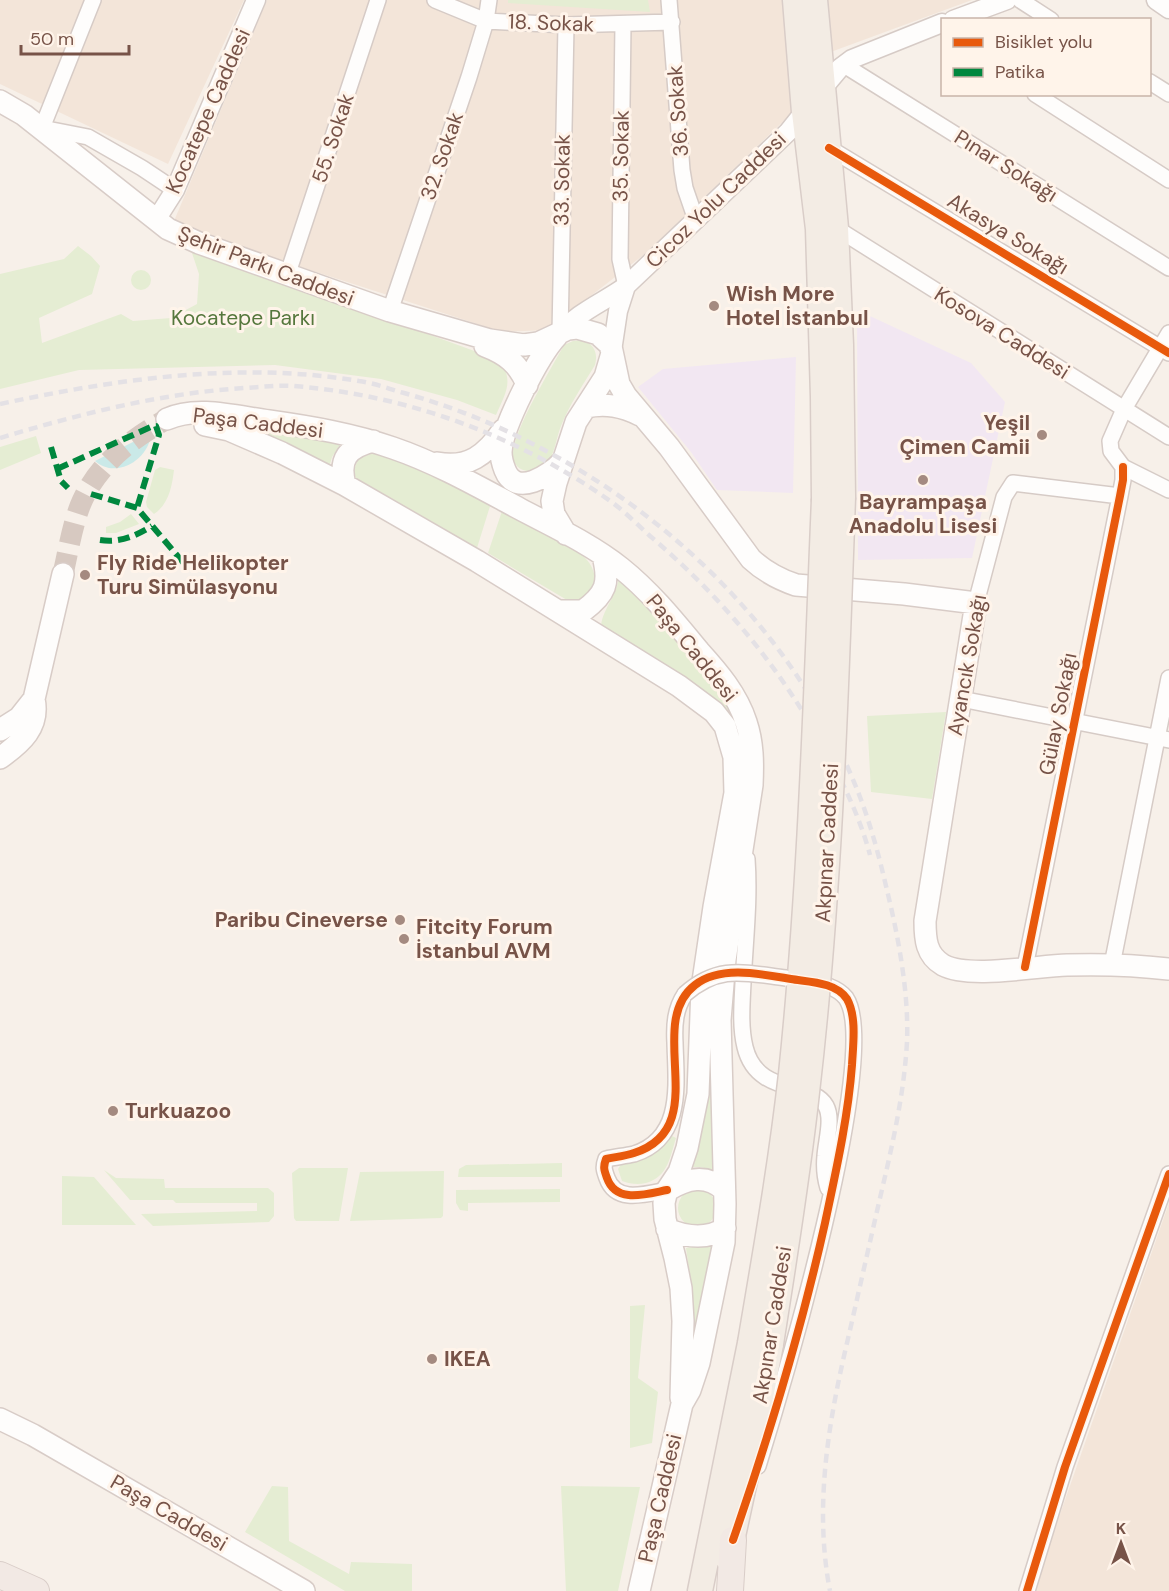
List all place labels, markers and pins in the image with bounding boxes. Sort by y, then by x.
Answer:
place label: Wish More Hotel İstanbul [726,280,869,332]
marker: Wish More Hotel İstanbul [707,299,721,313]
place label: Yeşil Çimen Camii [899,409,1030,461]
marker: Yeşil Çimen Camii [1035,428,1049,442]
marker: Bayrampaşa Anadolu Lisesi [916,473,930,487]
place label: Bayrampaşa Anadolu Lisesi [849,488,997,540]
place label: Fly Ride Helikopter Turu Simülasyonu [97,549,289,601]
marker: Fly Ride Helikopter Turu Simülasyonu [78,568,92,582]
place label: Paribu Cineverse [215,906,388,934]
marker: Paribu Cineverse [393,913,407,927]
place label: Fitcity Forum İstanbul AVM [416,913,553,965]
marker: Fitcity Forum İstanbul AVM [397,932,411,946]
place label: Turkuazoo [125,1097,231,1125]
marker: Turkuazoo [106,1104,120,1118]
place label: IKEA [444,1345,491,1373]
marker: IKEA [425,1352,439,1366]

